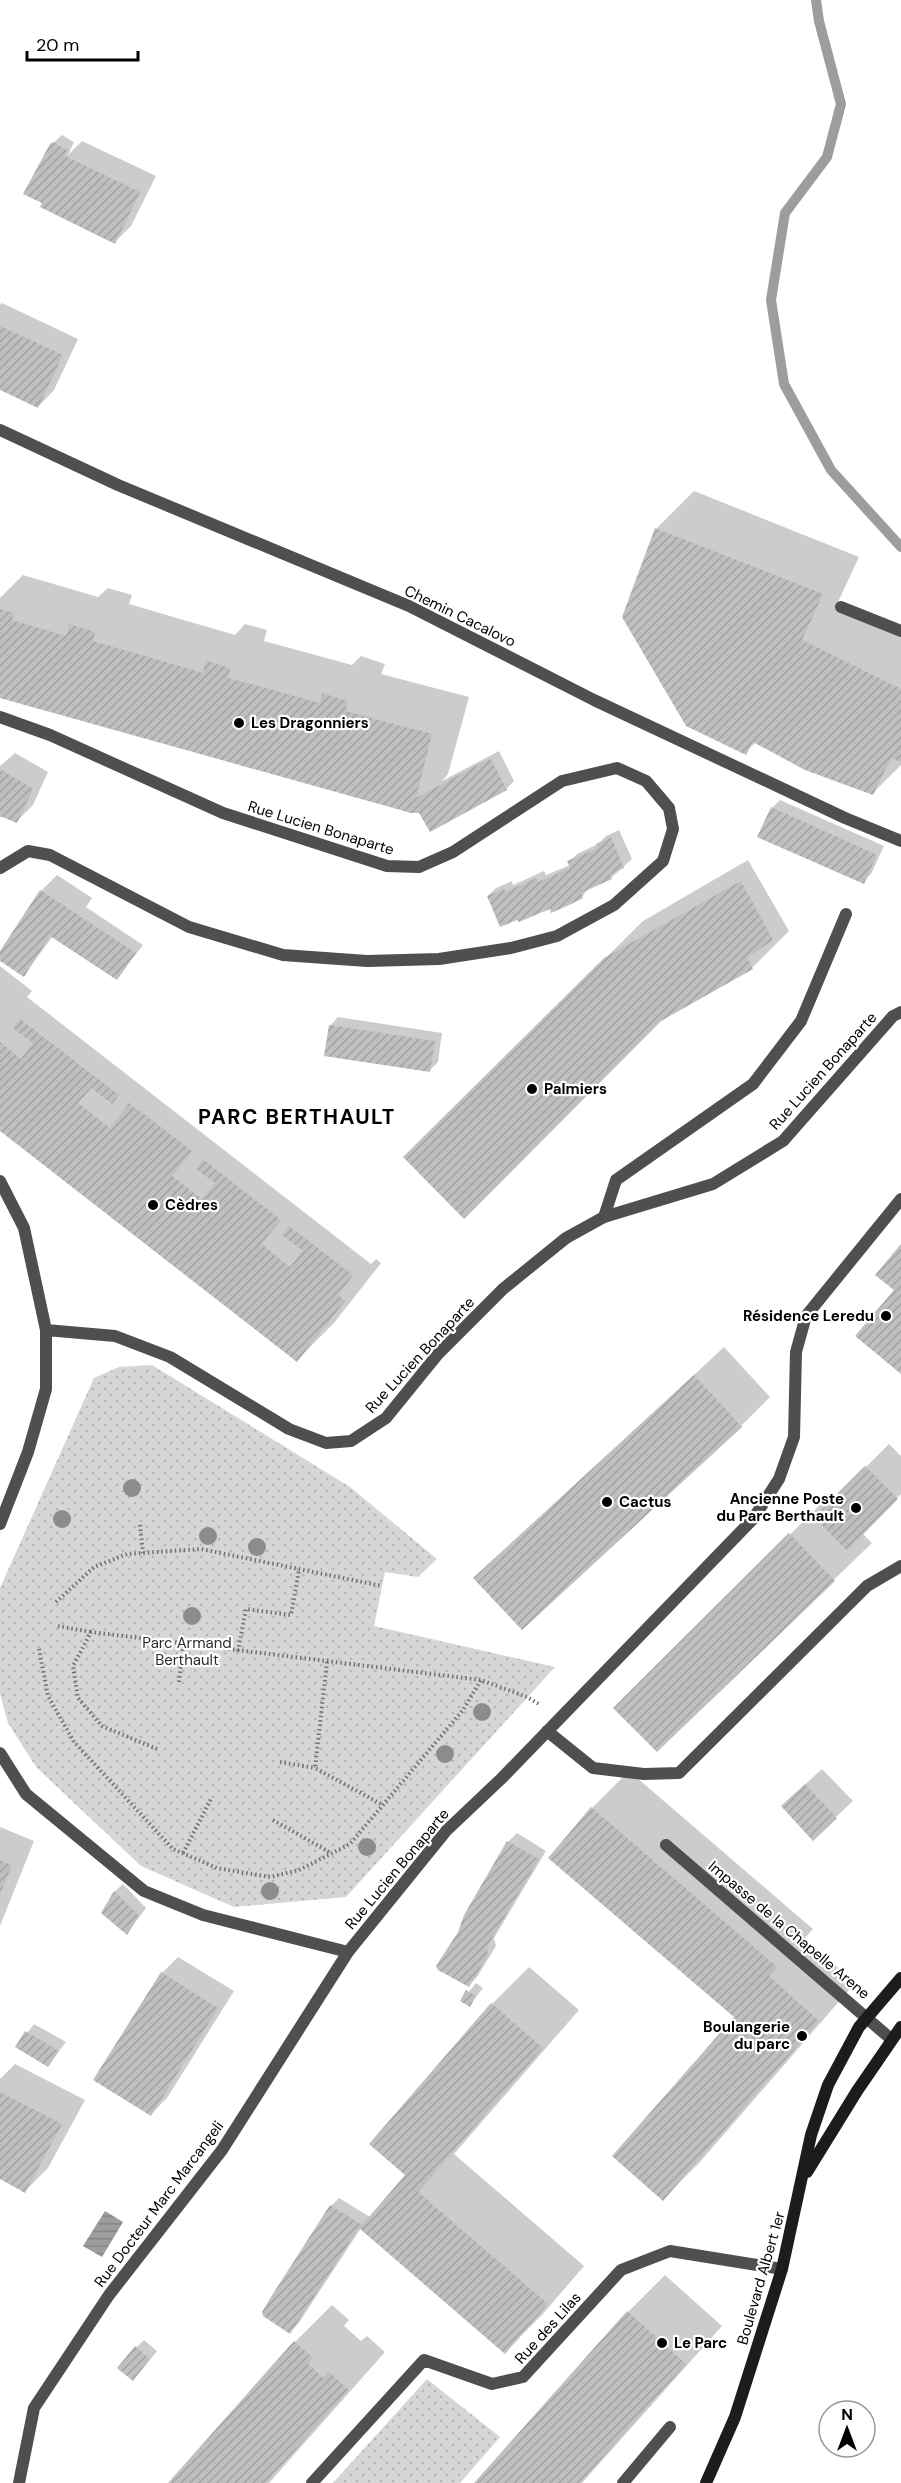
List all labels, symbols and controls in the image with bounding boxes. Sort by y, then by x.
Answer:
scale bar [27,24,138,62]
text: 20 m [36,33,79,57]
street label: Chemin Cacalovo [401,580,519,652]
place label: Les Dragonniers [251,713,369,733]
marker: Les Dragonniers [232,716,246,730]
street label: Rue Lucien Bonaparte [245,796,397,860]
street label: Rue Lucien Bonaparte [765,1008,881,1134]
place label: Palmiers [544,1079,607,1099]
marker: Palmiers [525,1082,539,1096]
district label: PARC BERTHAULT [198,1103,396,1131]
place label: Cèdres [165,1195,218,1215]
marker: Cèdres [146,1198,160,1212]
street label: Rue Lucien Bonaparte [361,1293,479,1417]
place label: Résidence Leredu [743,1306,874,1326]
marker: Résidence Leredu [879,1309,893,1323]
place label: Ancienne Poste du Parc Berthault [716,1489,844,1526]
place label: Cactus [619,1492,672,1512]
marker: Cactus [600,1495,614,1509]
marker: Ancienne Poste du Parc Berthault [849,1501,863,1515]
park label: Parc Armand Berthault [142,1633,232,1670]
street label: Rue Lucien Bonaparte [341,1804,453,1934]
street label: Impasse de la Chapelle Arene [704,1856,874,2004]
place label: Boulangerie du parc [703,2017,790,2054]
marker: Boulangerie du parc [795,2029,809,2043]
street label: Rue Docteur Marc Marcangeli [90,2117,228,2291]
street label: Boulevard Albert 1er [732,2209,790,2347]
street label: Rue des Lilas [510,2288,586,2368]
place label: Le Parc [674,2333,727,2353]
marker: Le Parc [655,2336,669,2350]
north arrow [817,2399,877,2459]
text: N [841,2404,853,2425]

